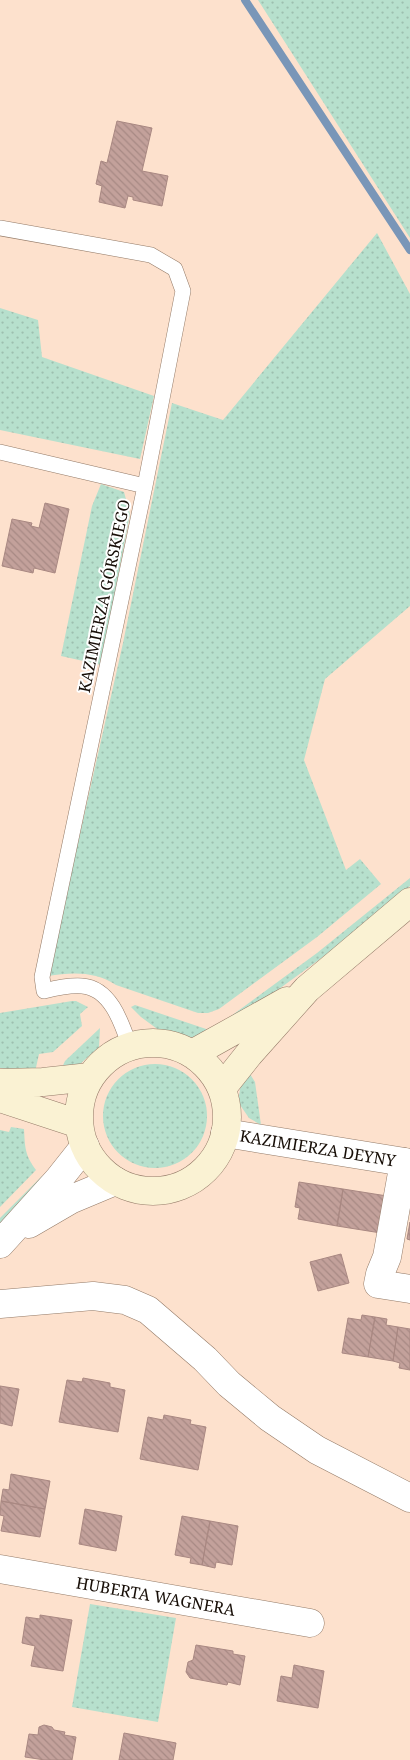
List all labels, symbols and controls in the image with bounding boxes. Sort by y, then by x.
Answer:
street label: KAZIMIERZA GÓRSKIEGO [73,497,135,695]
street label: KAZIMIERZA DEYNY [238,1125,398,1172]
street label: HUBERTA WAGNERA [74,1571,238,1621]

